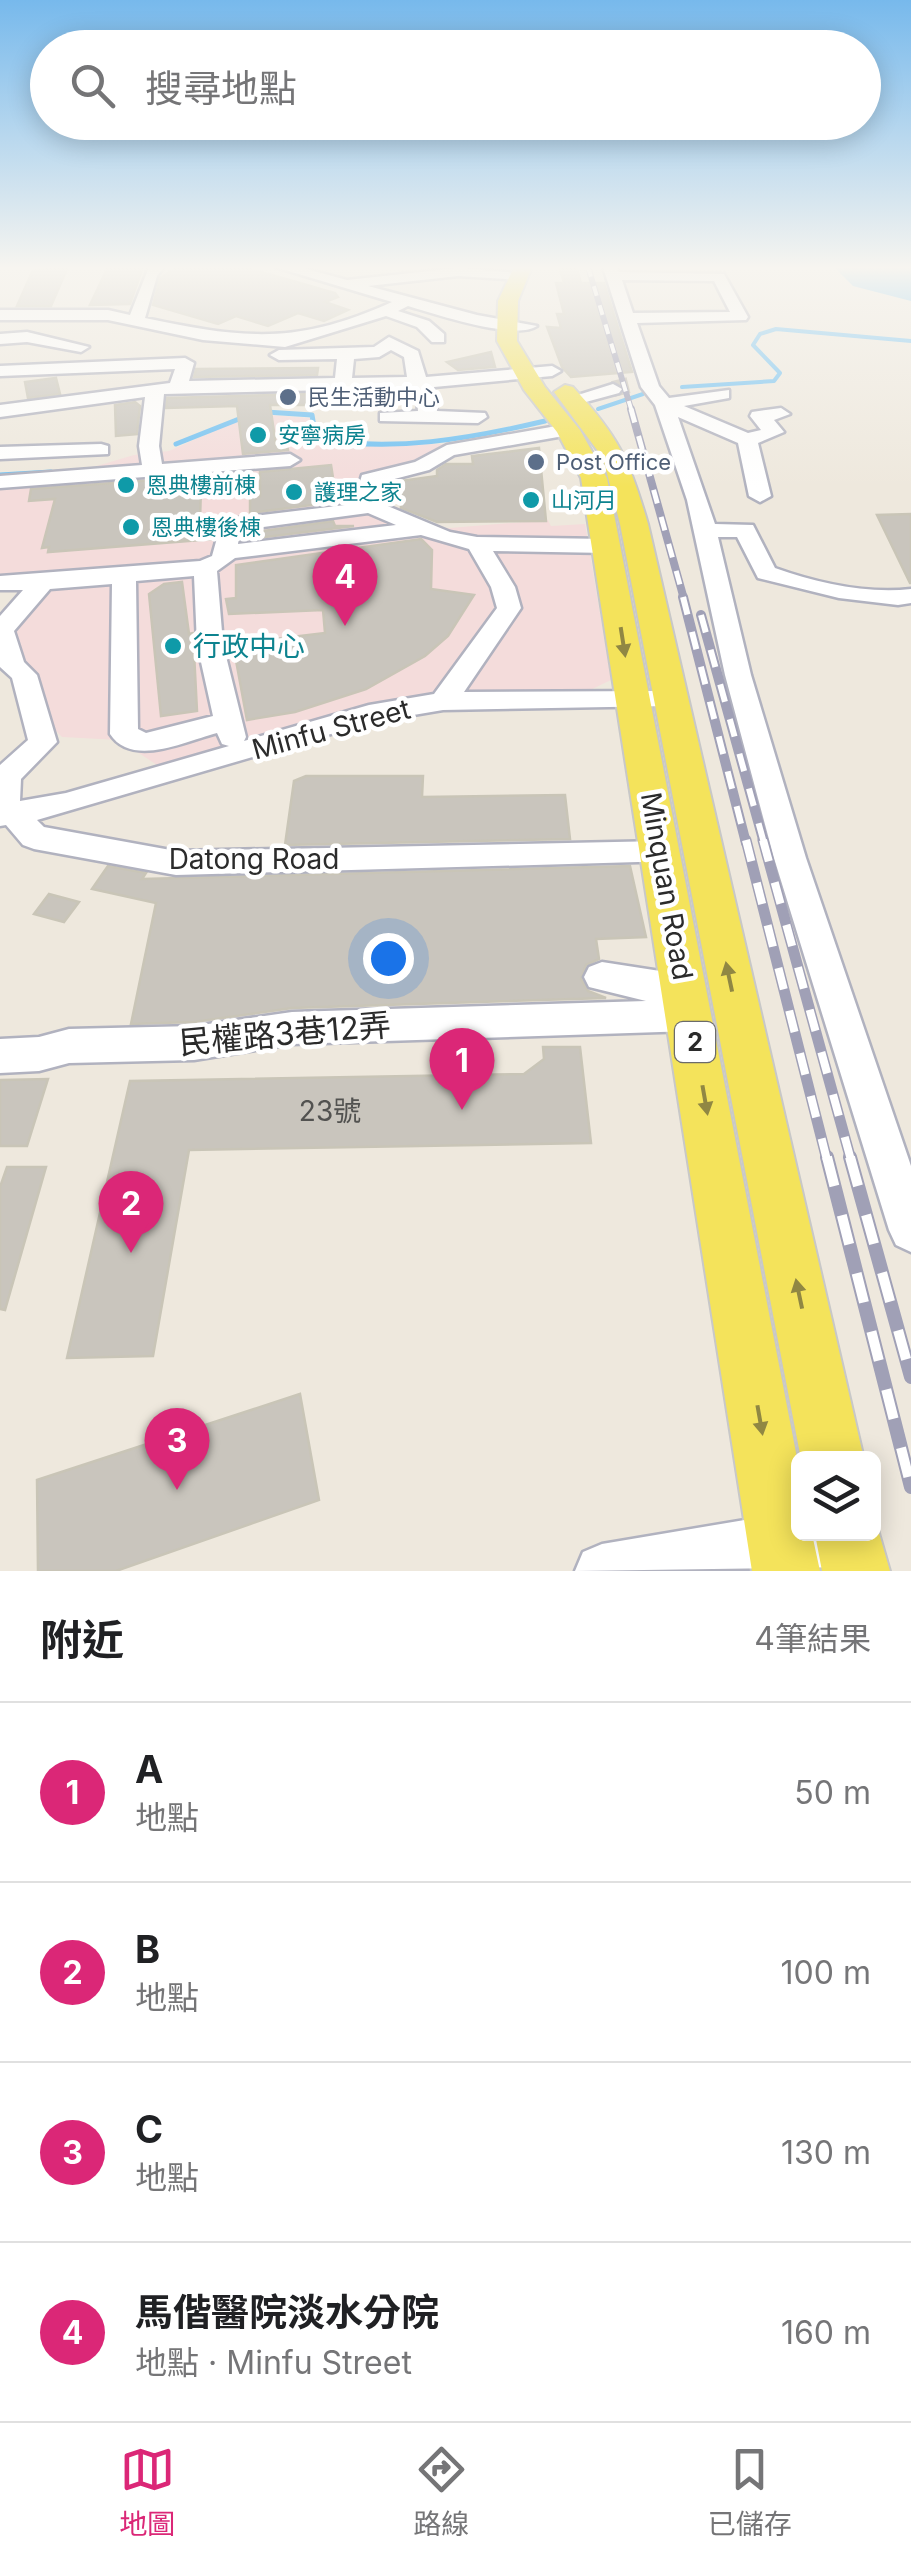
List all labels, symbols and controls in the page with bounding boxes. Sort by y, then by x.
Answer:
search box [30,30,881,140]
icon: search [65,58,120,113]
text: 搜尋地點 [145,65,297,111]
place label: 民生活動中心 [308,384,440,410]
marker: 民生活動中心 [277,386,299,408]
place label: 安寧病房 [278,422,366,448]
marker: 安寧病房 [247,424,269,446]
place label: Post Office [556,449,671,475]
marker: Post Office [525,451,547,473]
place label: 恩典樓前棟 [146,472,256,498]
marker: 恩典樓前棟 [115,474,137,496]
place label: 護理之家 [314,479,402,505]
marker: 護理之家 [283,481,305,503]
place label: 山河月 [551,487,617,513]
marker: 山河月 [520,489,542,511]
place label: 恩典樓後棟 [151,514,261,540]
marker: 恩典樓後棟 [120,516,142,538]
pin: 4 [312,544,378,626]
one-way arrow [616,627,631,658]
place label: 行政中心 [193,629,305,663]
marker: 行政中心 [162,635,184,657]
street label: Minfu Street [248,692,414,766]
street label: Minquan Road [634,789,700,983]
street label: Datong Road [169,842,339,876]
your location [363,933,414,984]
one-way arrow [721,961,737,992]
street label: 民權路3巷12弄 [178,1005,392,1062]
road number: 2 [675,1022,715,1062]
pin: 1 [430,1028,494,1110]
one-way arrow [698,1085,713,1116]
house number: 23號 [299,1094,361,1128]
pin: 2 [98,1170,164,1253]
one-way arrow [791,1279,806,1310]
one-way arrow [753,1405,768,1436]
pin: 3 [144,1408,210,1490]
map controls [791,1451,881,1541]
button: layers [791,1451,881,1541]
text: 附近 [40,1614,124,1665]
text: 4筆結果 [754,1619,871,1658]
text: A [135,1746,163,1792]
text: 1 [66,1773,79,1812]
text: 50 m [794,1773,871,1812]
text: 地點 [135,1798,199,1837]
text: B [135,1926,160,1972]
text: 2 [62,1953,83,1992]
text: 100 m [781,1953,871,1992]
text: 地點 [135,1978,199,2017]
text: C [135,2106,163,2152]
text: 3 [62,2133,83,2172]
text: 130 m [781,2133,871,2172]
text: 地點 [135,2158,199,2197]
text: 馬偕醫院淡水分院 [135,2289,439,2335]
text: 4 [62,2313,83,2352]
text: 160 m [781,2313,871,2352]
text: 地點 · Minfu Street [135,2343,412,2382]
tab: 地圖 [119,2442,175,2542]
tab: 路線 [413,2442,470,2542]
tab: 已儲存 [708,2442,792,2542]

